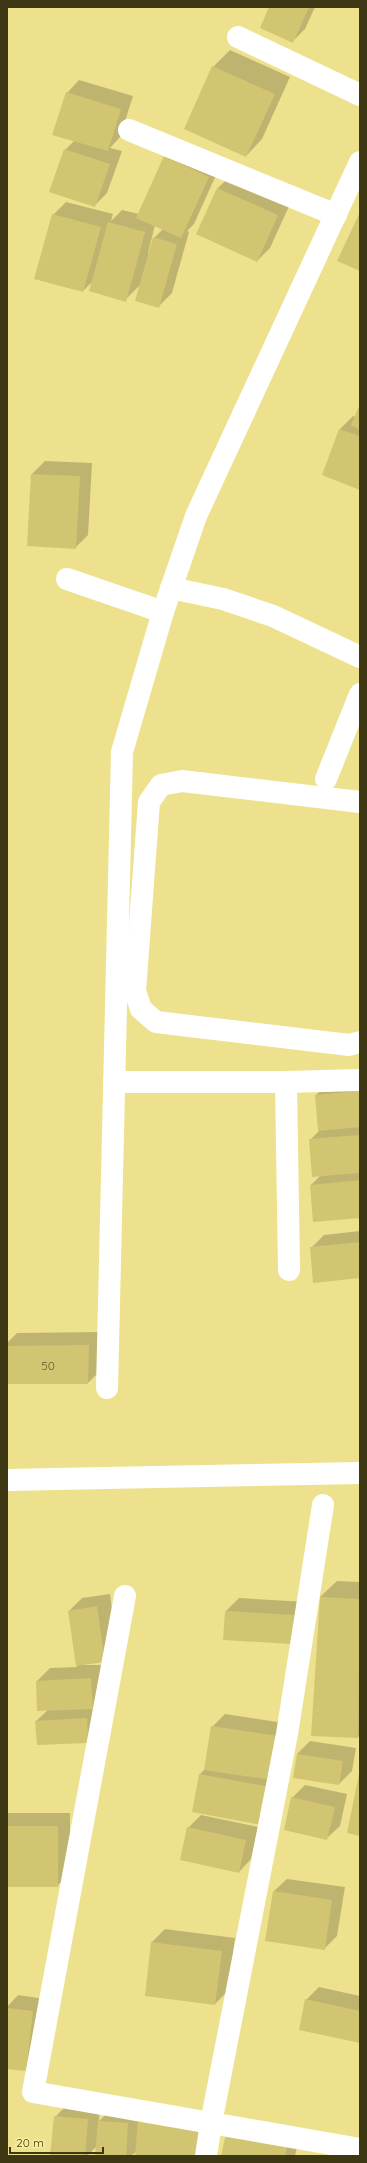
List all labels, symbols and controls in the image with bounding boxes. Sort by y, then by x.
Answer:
house number: 50 [41,1358,55,1373]
scale bar [10,2129,103,2155]
text: 20 m [16,2135,44,2150]

